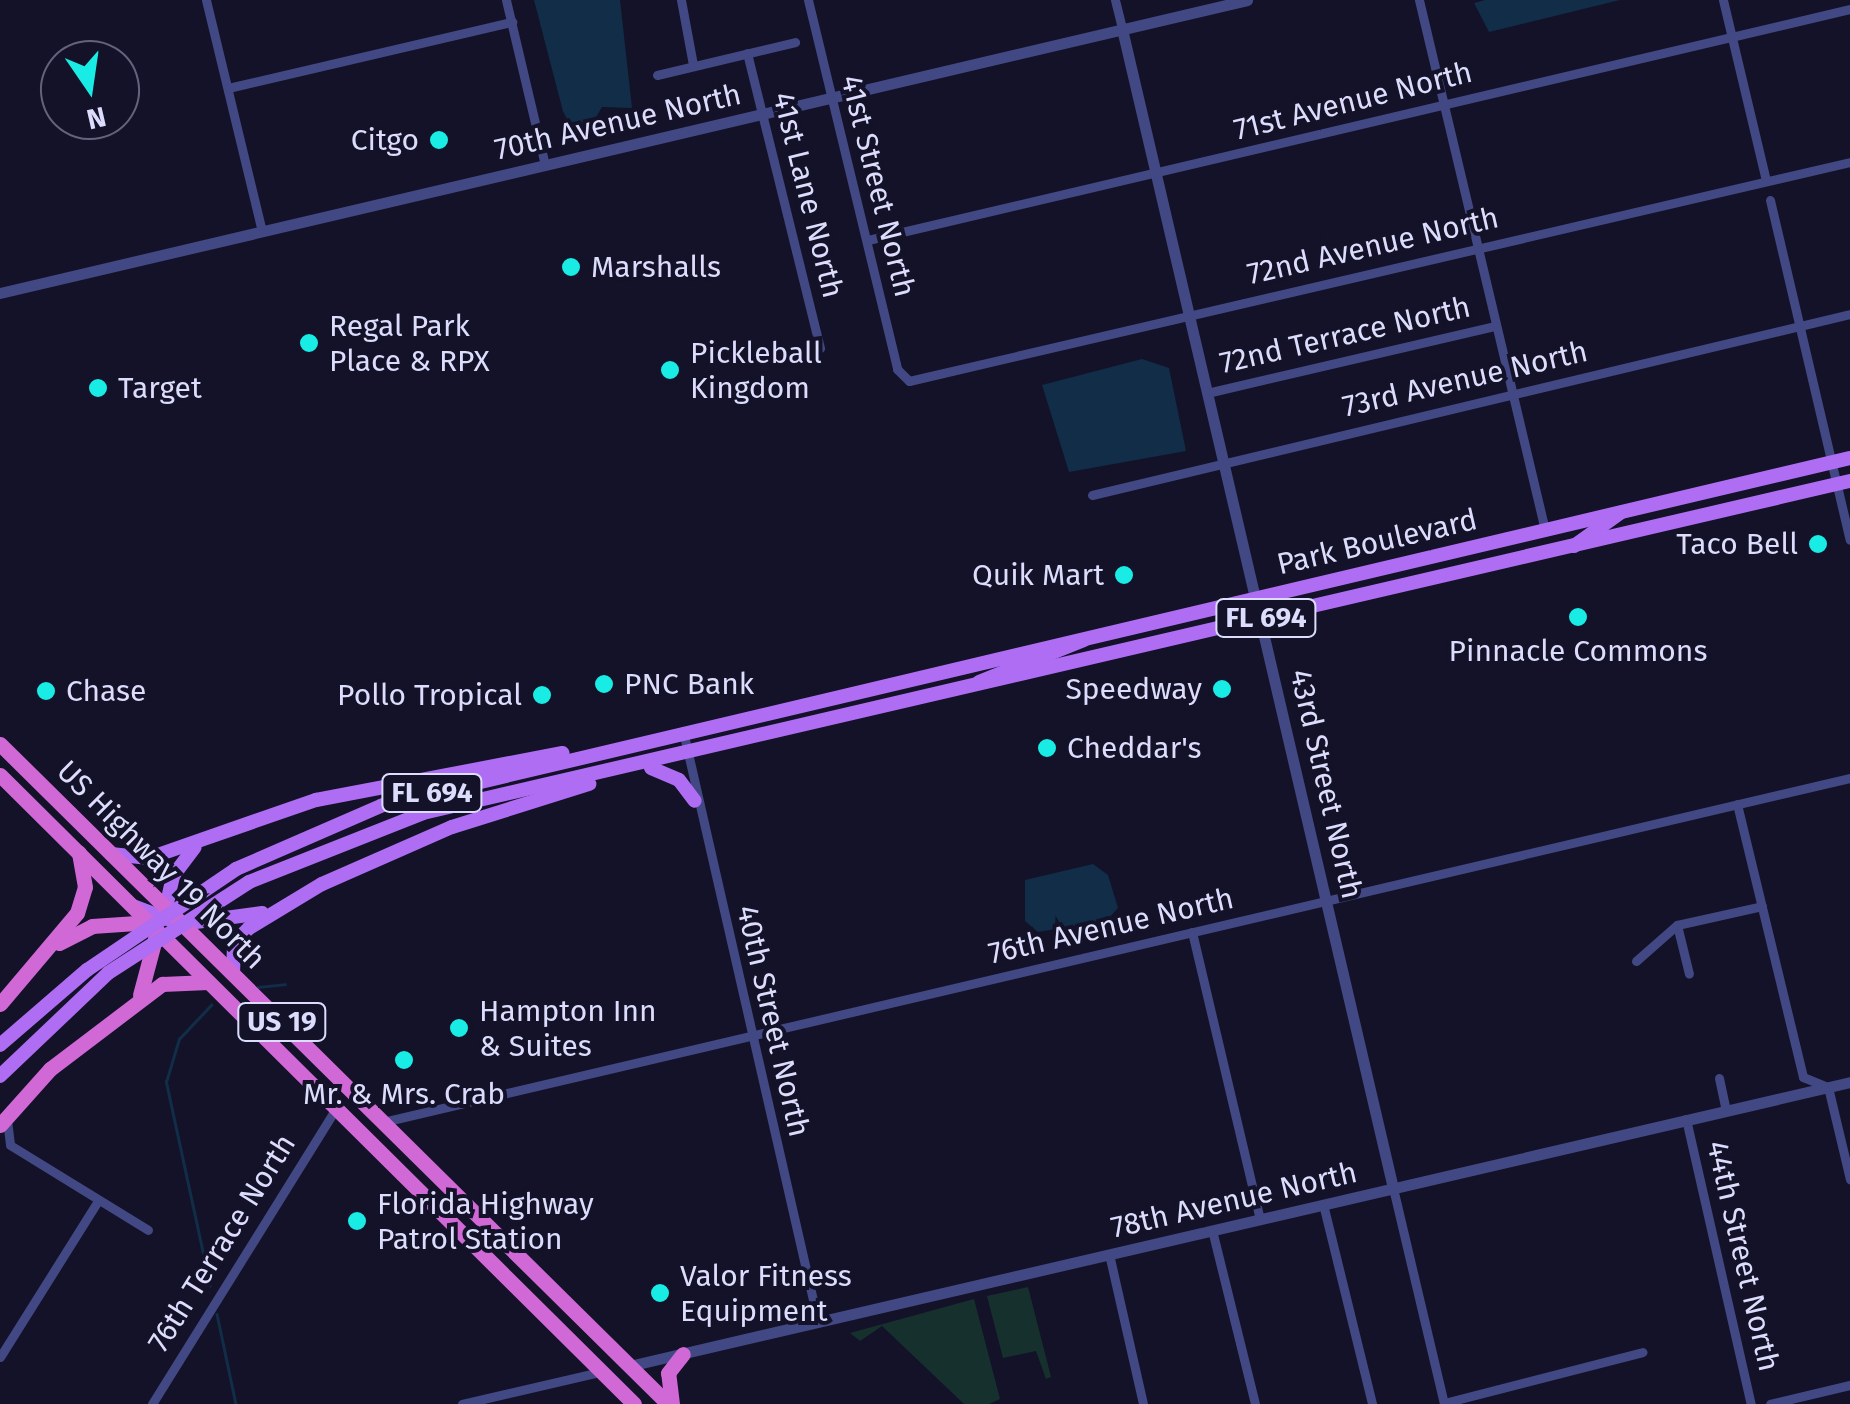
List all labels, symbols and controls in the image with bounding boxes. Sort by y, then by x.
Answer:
north arrow [40,40,140,140]
street label: 71st Avenue North [1230,54,1476,148]
street label: 41st Street North [833,71,923,301]
street label: 70th Avenue North [491,76,745,168]
street label: 41st Lane North [765,88,851,302]
text: N [84,100,109,136]
place label: Citgo [351,122,419,158]
marker: Citgo [428,129,450,151]
street label: 72nd Avenue North [1244,200,1502,292]
place label: Marshalls [591,249,721,285]
marker: Marshalls [560,256,582,278]
street label: 72nd Terrace North [1216,289,1474,381]
place label: Regal Park Place & RPX [329,308,490,378]
marker: Regal Park Place & RPX [298,332,320,354]
street label: 73rd Avenue North [1339,333,1591,425]
place label: Pickleball Kingdom [690,335,822,406]
marker: Pickleball Kingdom [659,359,681,381]
place label: Target [118,370,202,406]
marker: Target [87,377,109,399]
street label: Park Boulevard [1273,501,1481,583]
place label: Taco Bell [1676,526,1798,562]
marker: Taco Bell [1807,533,1829,555]
place label: Quik Mart [972,557,1104,593]
marker: Quik Mart [1113,564,1135,586]
road number: FL 694 [1214,595,1318,641]
marker: Pinnacle Commons [1567,606,1589,628]
place label: Pinnacle Commons [1449,633,1707,669]
place label: PNC Bank [624,666,754,702]
street label: 43rd Street North [1282,666,1370,902]
place label: Speedway [1065,671,1202,707]
place label: Chase [66,673,146,709]
marker: PNC Bank [593,673,615,695]
place label: Pollo Tropical [337,677,522,713]
marker: Speedway [1211,678,1233,700]
marker: Chase [35,680,57,702]
marker: Pollo Tropical [531,684,553,706]
place label: Cheddar's [1067,730,1202,766]
marker: Cheddar's [1036,737,1058,759]
street label: US Highway 19 North [49,753,273,977]
road number: FL 694 [380,770,484,816]
street label: 76th Avenue North [985,880,1237,972]
street label: 40th Street North [729,902,817,1140]
place label: Hampton Inn & Suites [479,993,657,1064]
road number: US 19 [237,999,327,1045]
marker: Hampton Inn & Suites [448,1017,470,1039]
marker: Mr. & Mrs. Crab [393,1049,415,1071]
place label: Mr. & Mrs. Crab [303,1076,505,1112]
street label: 76th Terrace North [141,1128,303,1358]
street label: 44th Street North [1699,1137,1787,1375]
street label: 78th Avenue North [1108,1154,1360,1246]
place label: Florida Highway Patrol Station [377,1186,594,1256]
marker: Florida Highway Patrol Station [346,1210,368,1232]
place label: Valor Fitness Equipment [680,1258,852,1328]
marker: Valor Fitness Equipment [649,1282,671,1304]

